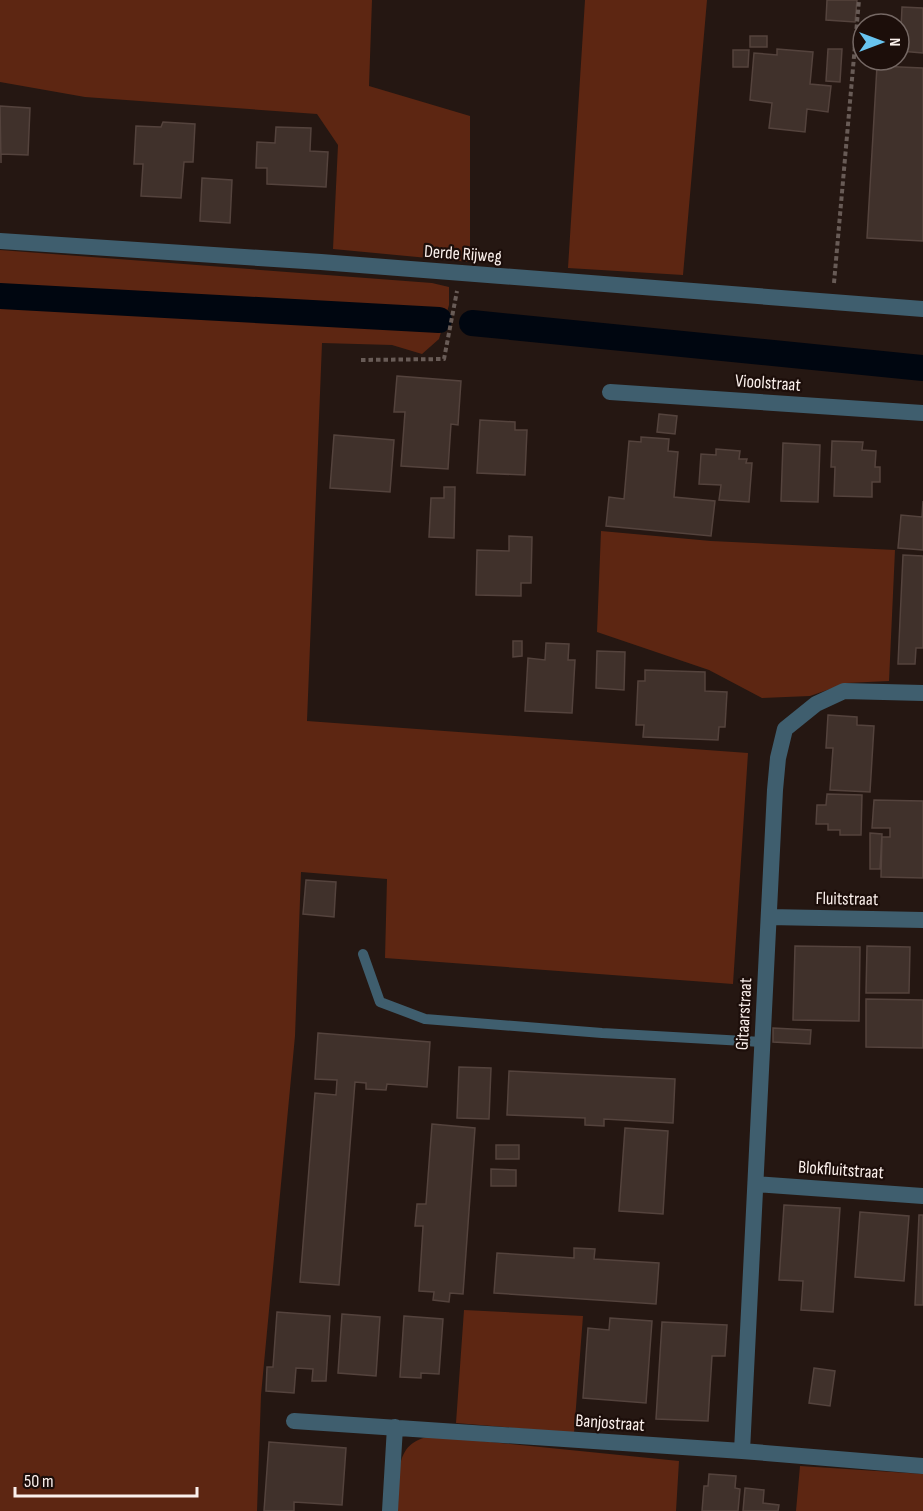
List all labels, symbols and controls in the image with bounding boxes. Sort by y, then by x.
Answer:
north arrow [851,12,911,72]
text: N [885,38,904,46]
street label: Derde Rijweg [423,241,503,267]
street label: Vioolstraat [734,370,802,396]
street label: Fluitstraat [816,888,879,910]
street label: Gitaarstraat [732,977,756,1051]
street label: Blokfluitstraat [797,1157,885,1184]
street label: Banjostraat [575,1410,646,1436]
scale bar [15,1460,196,1498]
text: 50 m [24,1471,54,1492]

